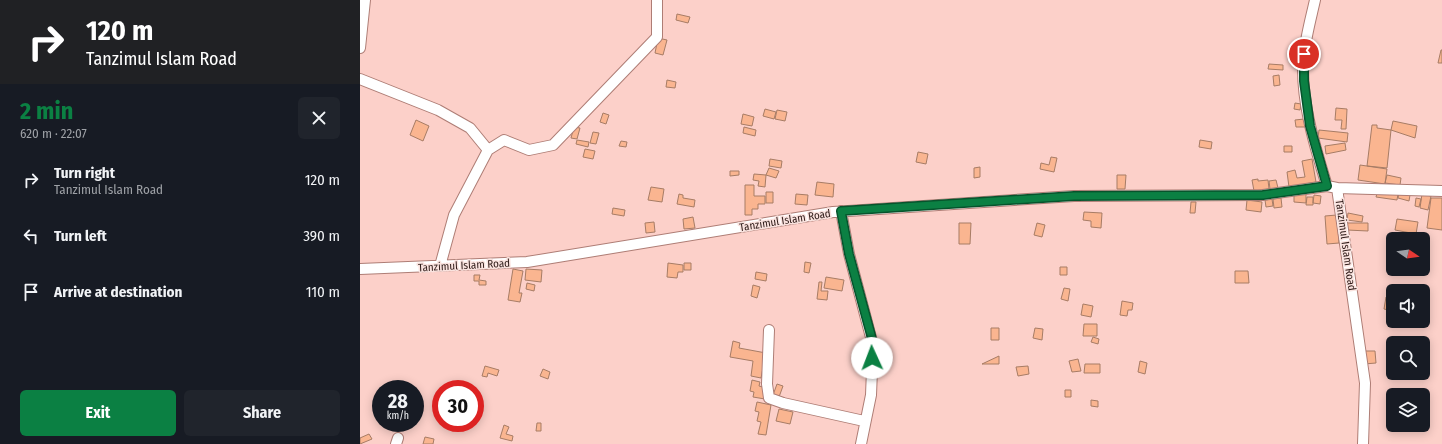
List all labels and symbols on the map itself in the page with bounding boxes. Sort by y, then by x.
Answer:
pin [1287,37,1321,71]
street label: Tanzimul Islam Road [1333,199,1358,292]
street label: Tanzimul Islam Road [739,207,832,234]
north arrow [1386,232,1430,276]
street label: Tanzimul Islam Road [418,257,510,274]
position arrow [851,337,893,379]
speed limit sign: 30 [432,380,484,432]

